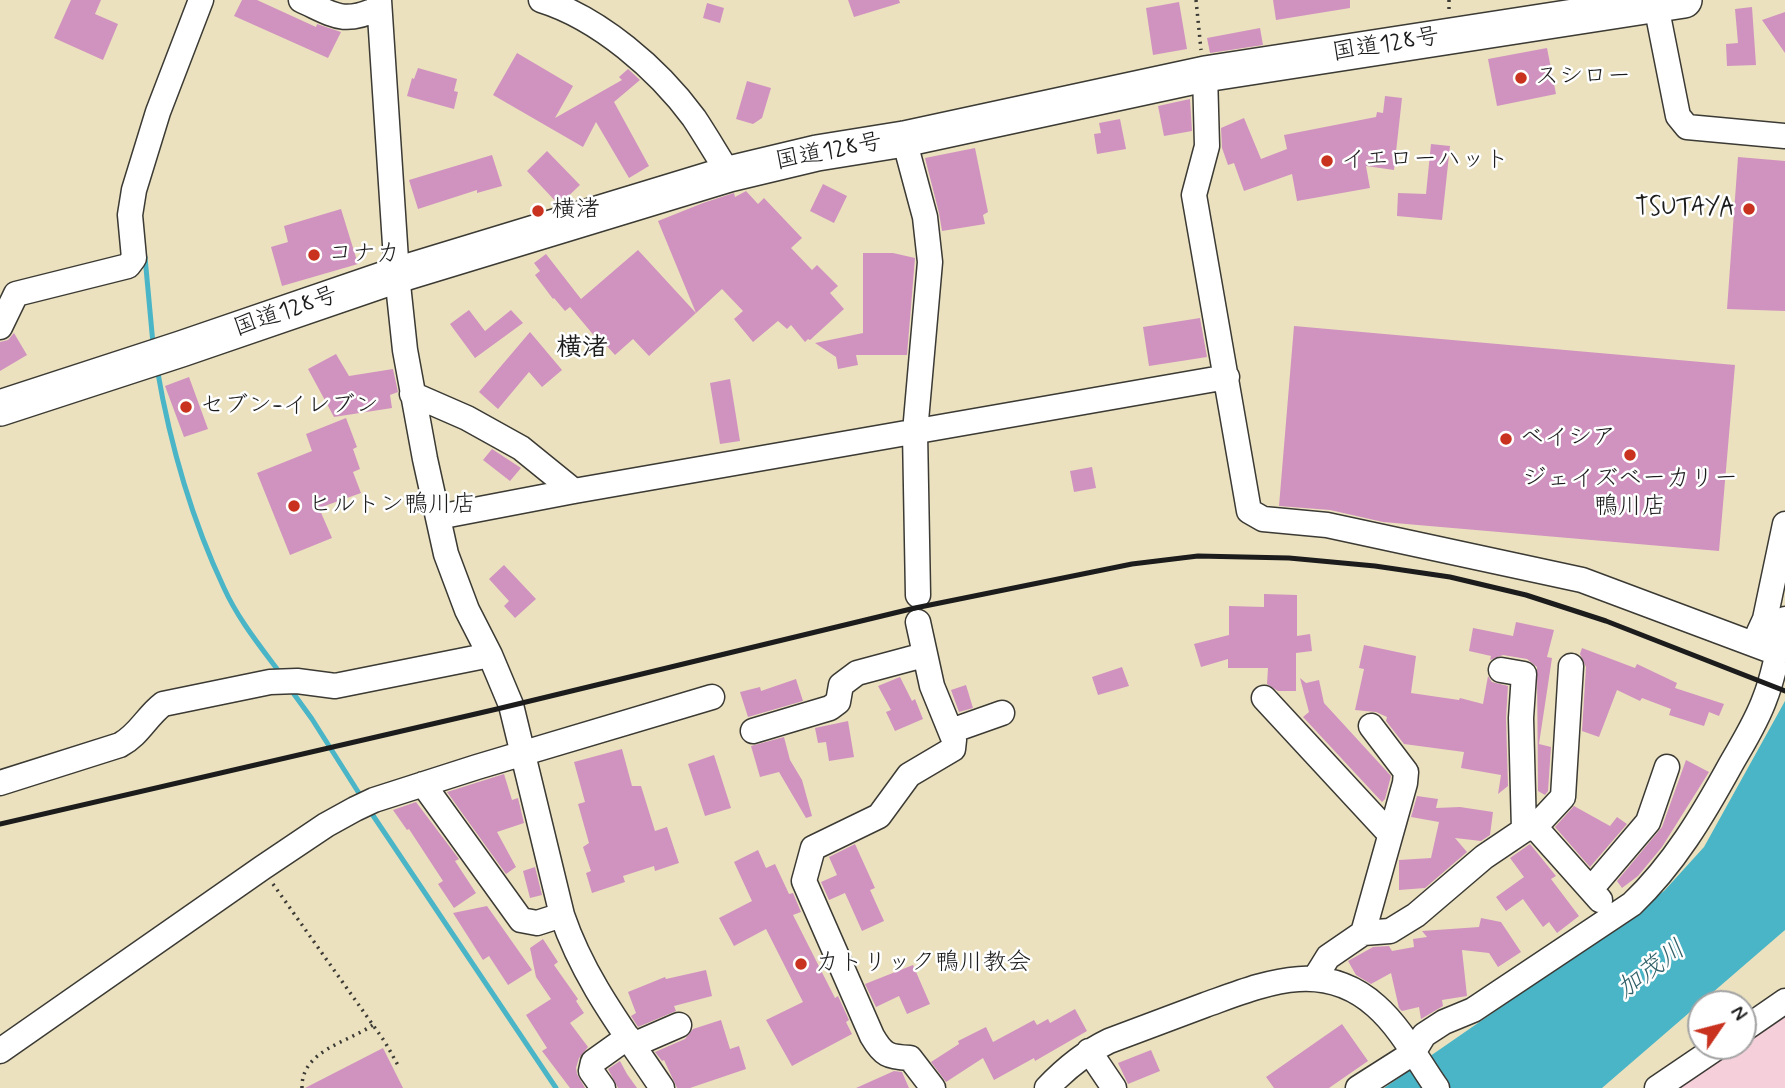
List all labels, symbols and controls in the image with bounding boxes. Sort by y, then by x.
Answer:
street label: 国道128号 [1330,23,1442,69]
place label: スシロー [1535,64,1631,92]
marker: スシロー [1513,70,1529,86]
street label: 国道128号 [773,129,885,177]
place label: イエローハット [1341,147,1509,175]
marker: イエローハット [1319,153,1335,169]
place label: TSUTAYA [1635,195,1735,223]
place label: 横渚 [552,197,600,225]
marker: TSUTAYA [1741,201,1757,217]
marker: 横渚 [530,203,546,219]
place label: コナカ [328,241,400,269]
marker: コナカ [306,247,322,263]
street label: 国道128号 [230,282,342,344]
district label: 横渚 [556,334,608,366]
place label: セブン-イレブン [200,393,379,421]
marker: セブン-イレブン [178,399,194,415]
place label: ベイシア [1520,425,1616,453]
marker: ベイシア [1498,431,1514,447]
marker: ジェイズベーカリー 鴨川店 [1622,447,1638,463]
place label: ジェイズベーカリー 鴨川店 [1522,466,1738,522]
place label: ヒルトン鴨川店 [308,492,476,520]
marker: ヒルトン鴨川店 [286,498,302,514]
water label: 加茂川 [1611,935,1693,1007]
place label: カトリック鴨川教会 [815,950,1031,978]
marker: カトリック鴨川教会 [793,956,809,972]
north arrow [1687,990,1757,1060]
text: N [1724,1001,1752,1026]

